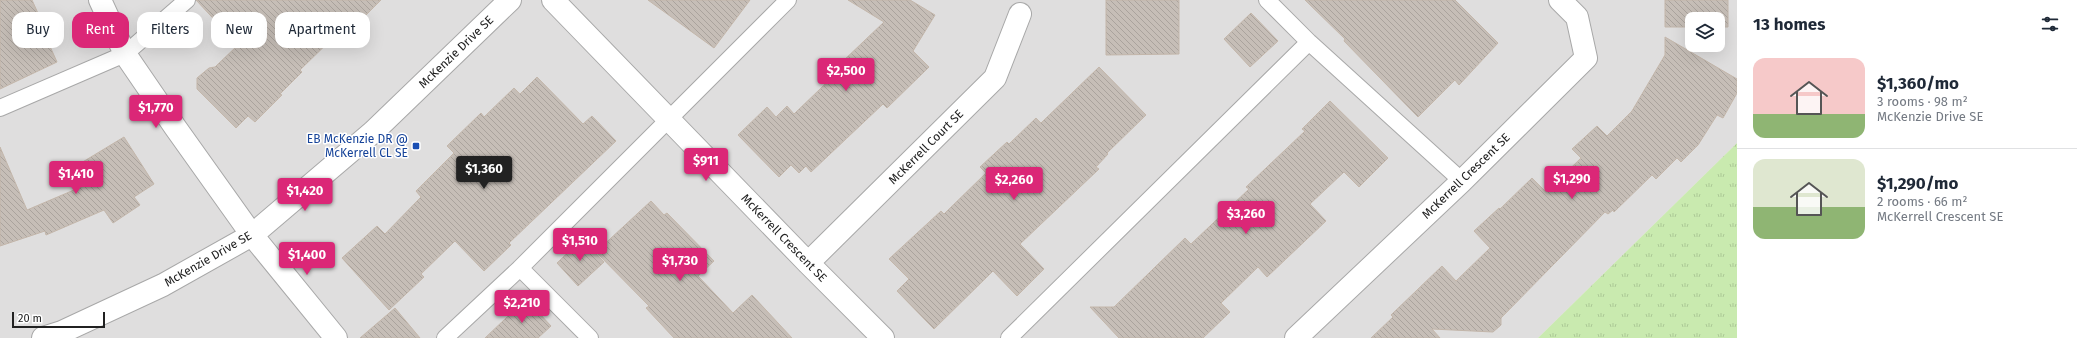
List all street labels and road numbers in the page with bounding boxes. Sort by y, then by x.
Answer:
street label: McKenzie Drive SE [416,13,496,91]
street label: McKerrell Court SE [886,107,966,187]
street label: McKerrell Crescent SE [1419,130,1513,222]
street label: McKerrell Crescent SE [738,191,830,285]
street label: McKenzie Drive SE [162,228,254,290]

